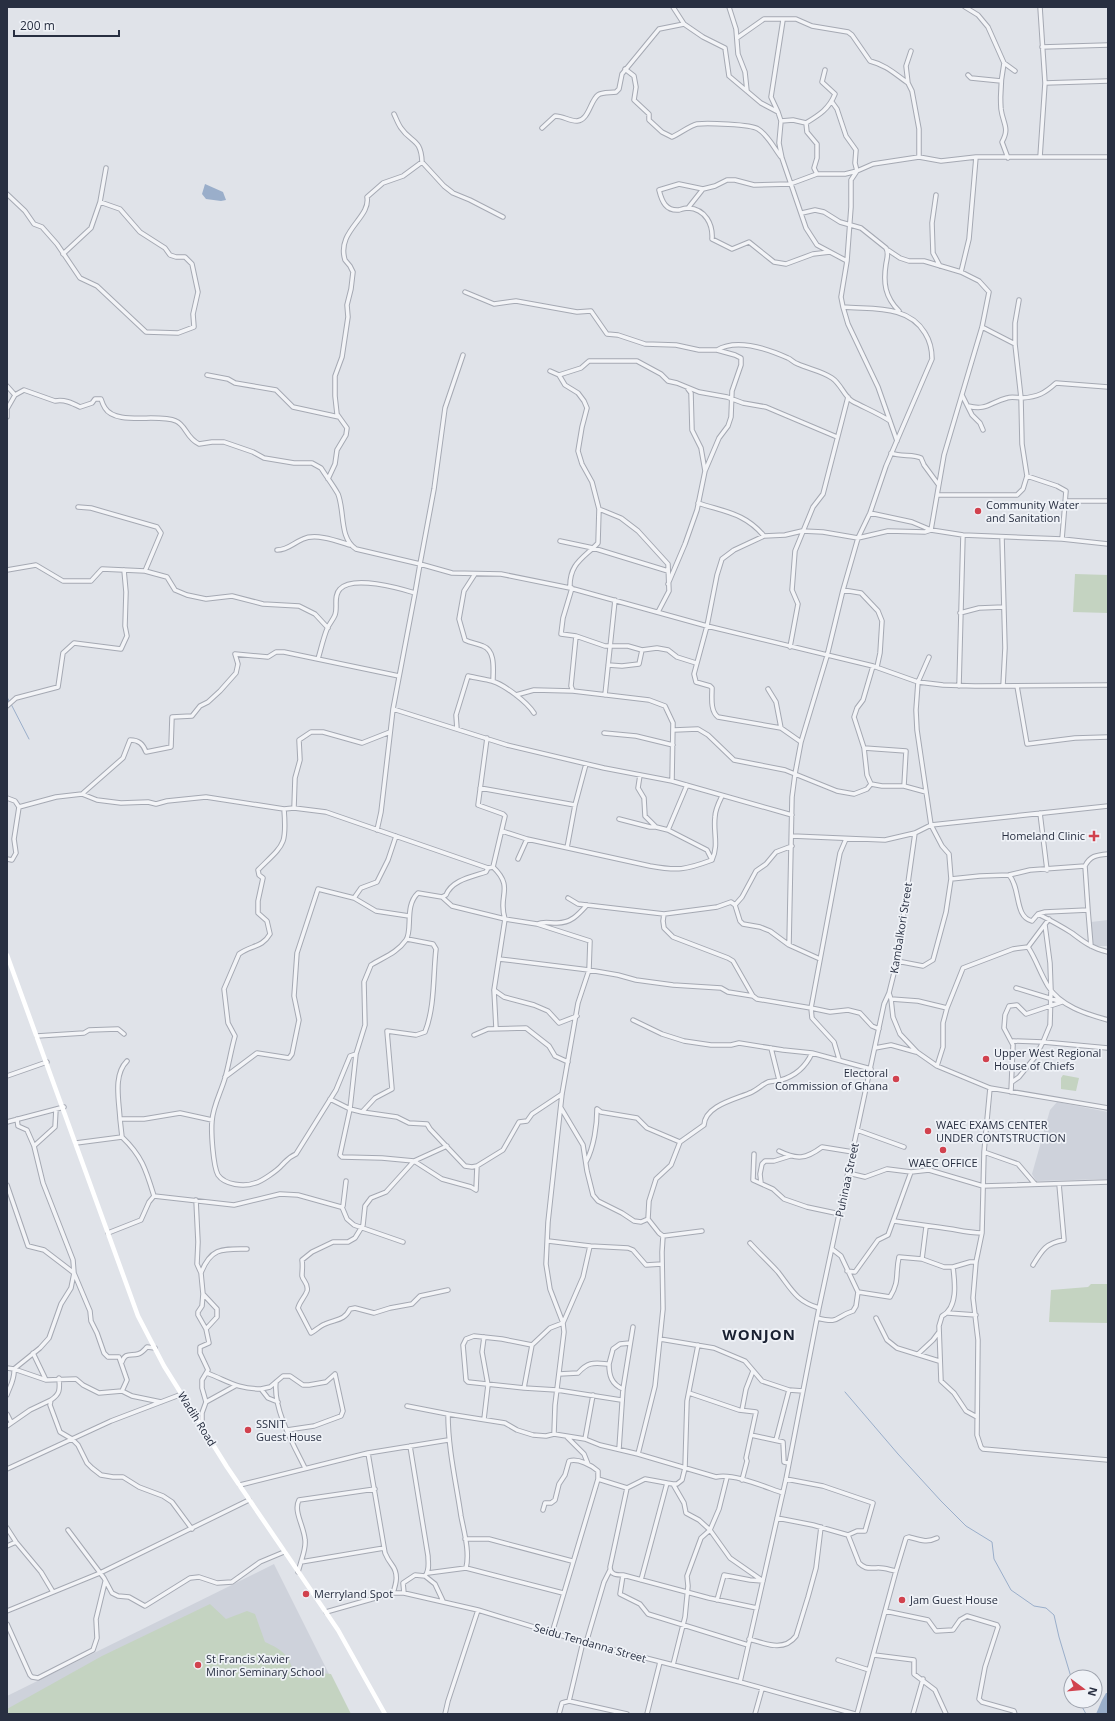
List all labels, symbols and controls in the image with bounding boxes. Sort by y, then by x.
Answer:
scale bar [14,12,119,38]
text: 200 m [20,17,55,34]
place label: Community Water and Sanitation [986,497,1080,525]
marker: Community Water and Sanitation [973,506,983,516]
place label: Homeland Clinic [1001,828,1085,843]
marker: Homeland Clinic [1088,830,1100,842]
street label: Kambalkori Street [886,881,915,974]
place label: Upper West Regional House of Chiefs [994,1045,1101,1073]
marker: Upper West Regional House of Chiefs [981,1054,991,1064]
place label: Electoral Commission of Ghana [775,1065,888,1093]
marker: Electoral Commission of Ghana [891,1074,901,1084]
place label: WAEC EXAMS CENTER UNDER CONTSTRUCTION [936,1117,1066,1145]
marker: WAEC EXAMS CENTER UNDER CONTSTRUCTION [923,1126,933,1136]
street label: Puhinaa Street [831,1141,862,1218]
marker: WAEC OFFICE [938,1145,948,1155]
place label: WAEC OFFICE [908,1155,978,1170]
district label: WONJON [722,1324,796,1344]
street label: Wadih Road [175,1389,220,1449]
place label: SSNIT Guest House [256,1416,322,1444]
marker: SSNIT Guest House [243,1425,253,1435]
place label: Merryland Spot [314,1586,393,1601]
marker: Merryland Spot [301,1589,311,1599]
place label: Jam Guest House [909,1592,998,1607]
marker: Jam Guest House [897,1595,907,1605]
street label: Seidu Tendanna Street [532,1619,648,1666]
place label: St Francis Xavier Minor Seminary School [206,1651,324,1679]
marker: St Francis Xavier Minor Seminary School [193,1660,203,1670]
north arrow [1063,1669,1103,1709]
text: N [1085,1686,1102,1698]

